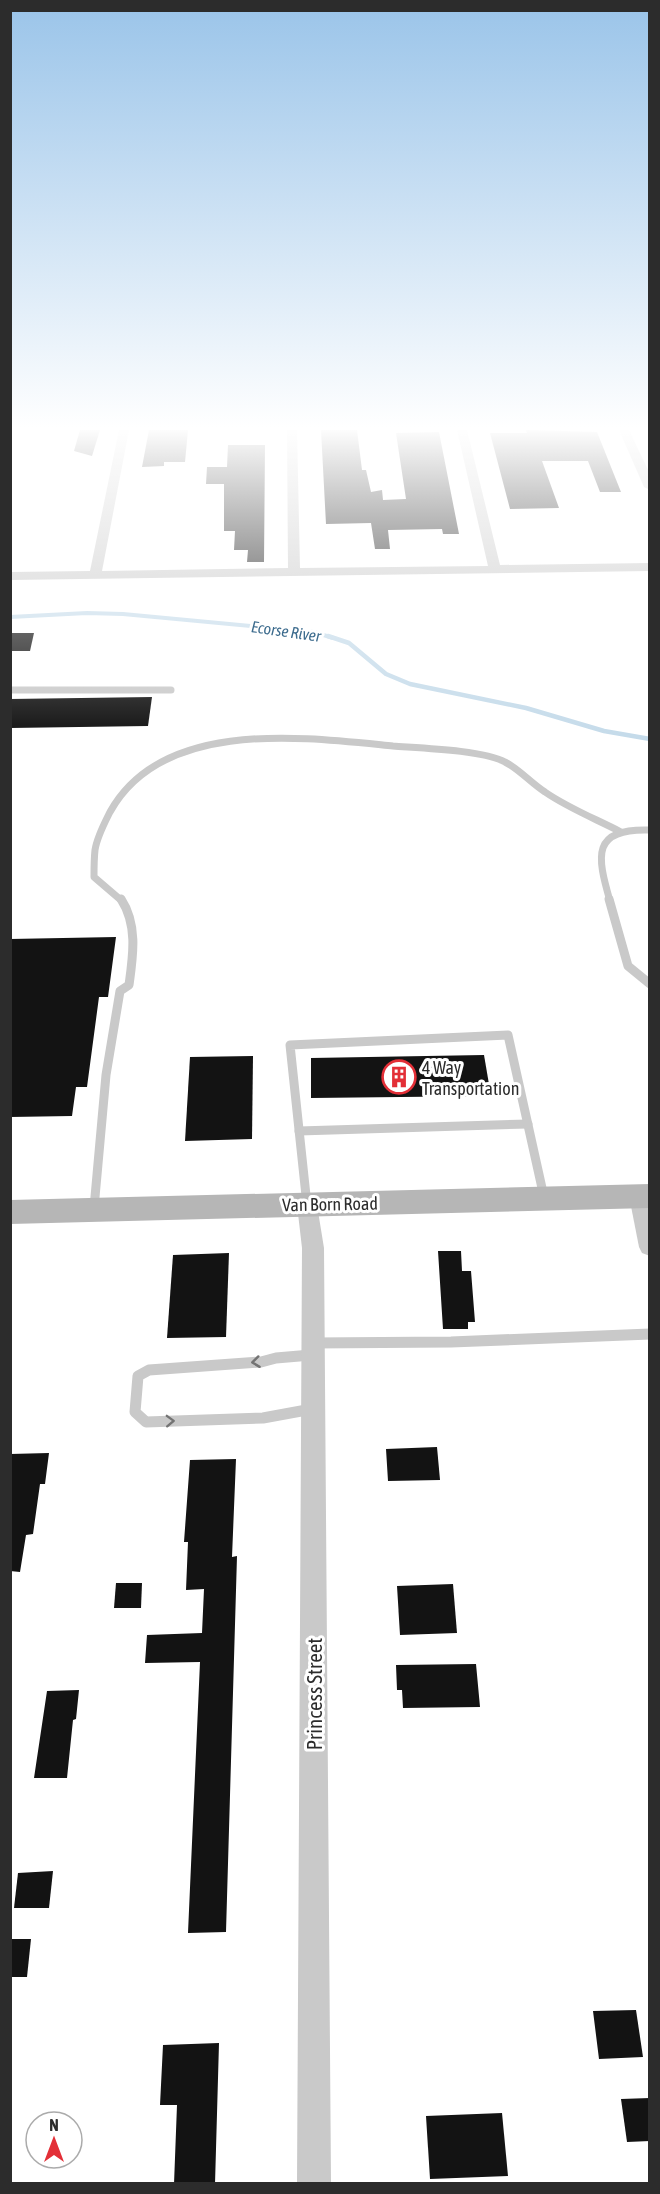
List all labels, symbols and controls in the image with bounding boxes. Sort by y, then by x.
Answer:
water label: Ecorse River [250,617,323,645]
place label: 4 Way Transportation [422,1057,519,1099]
building icon: 4 Way Transportation [381,1059,417,1095]
street label: Van Born Road [282,1193,378,1215]
one-way arrow [251,1355,260,1368]
one-way arrow [166,1415,175,1428]
street label: Princess Street [302,1638,326,1750]
north arrow [24,2110,84,2170]
text: N [49,2116,59,2134]

